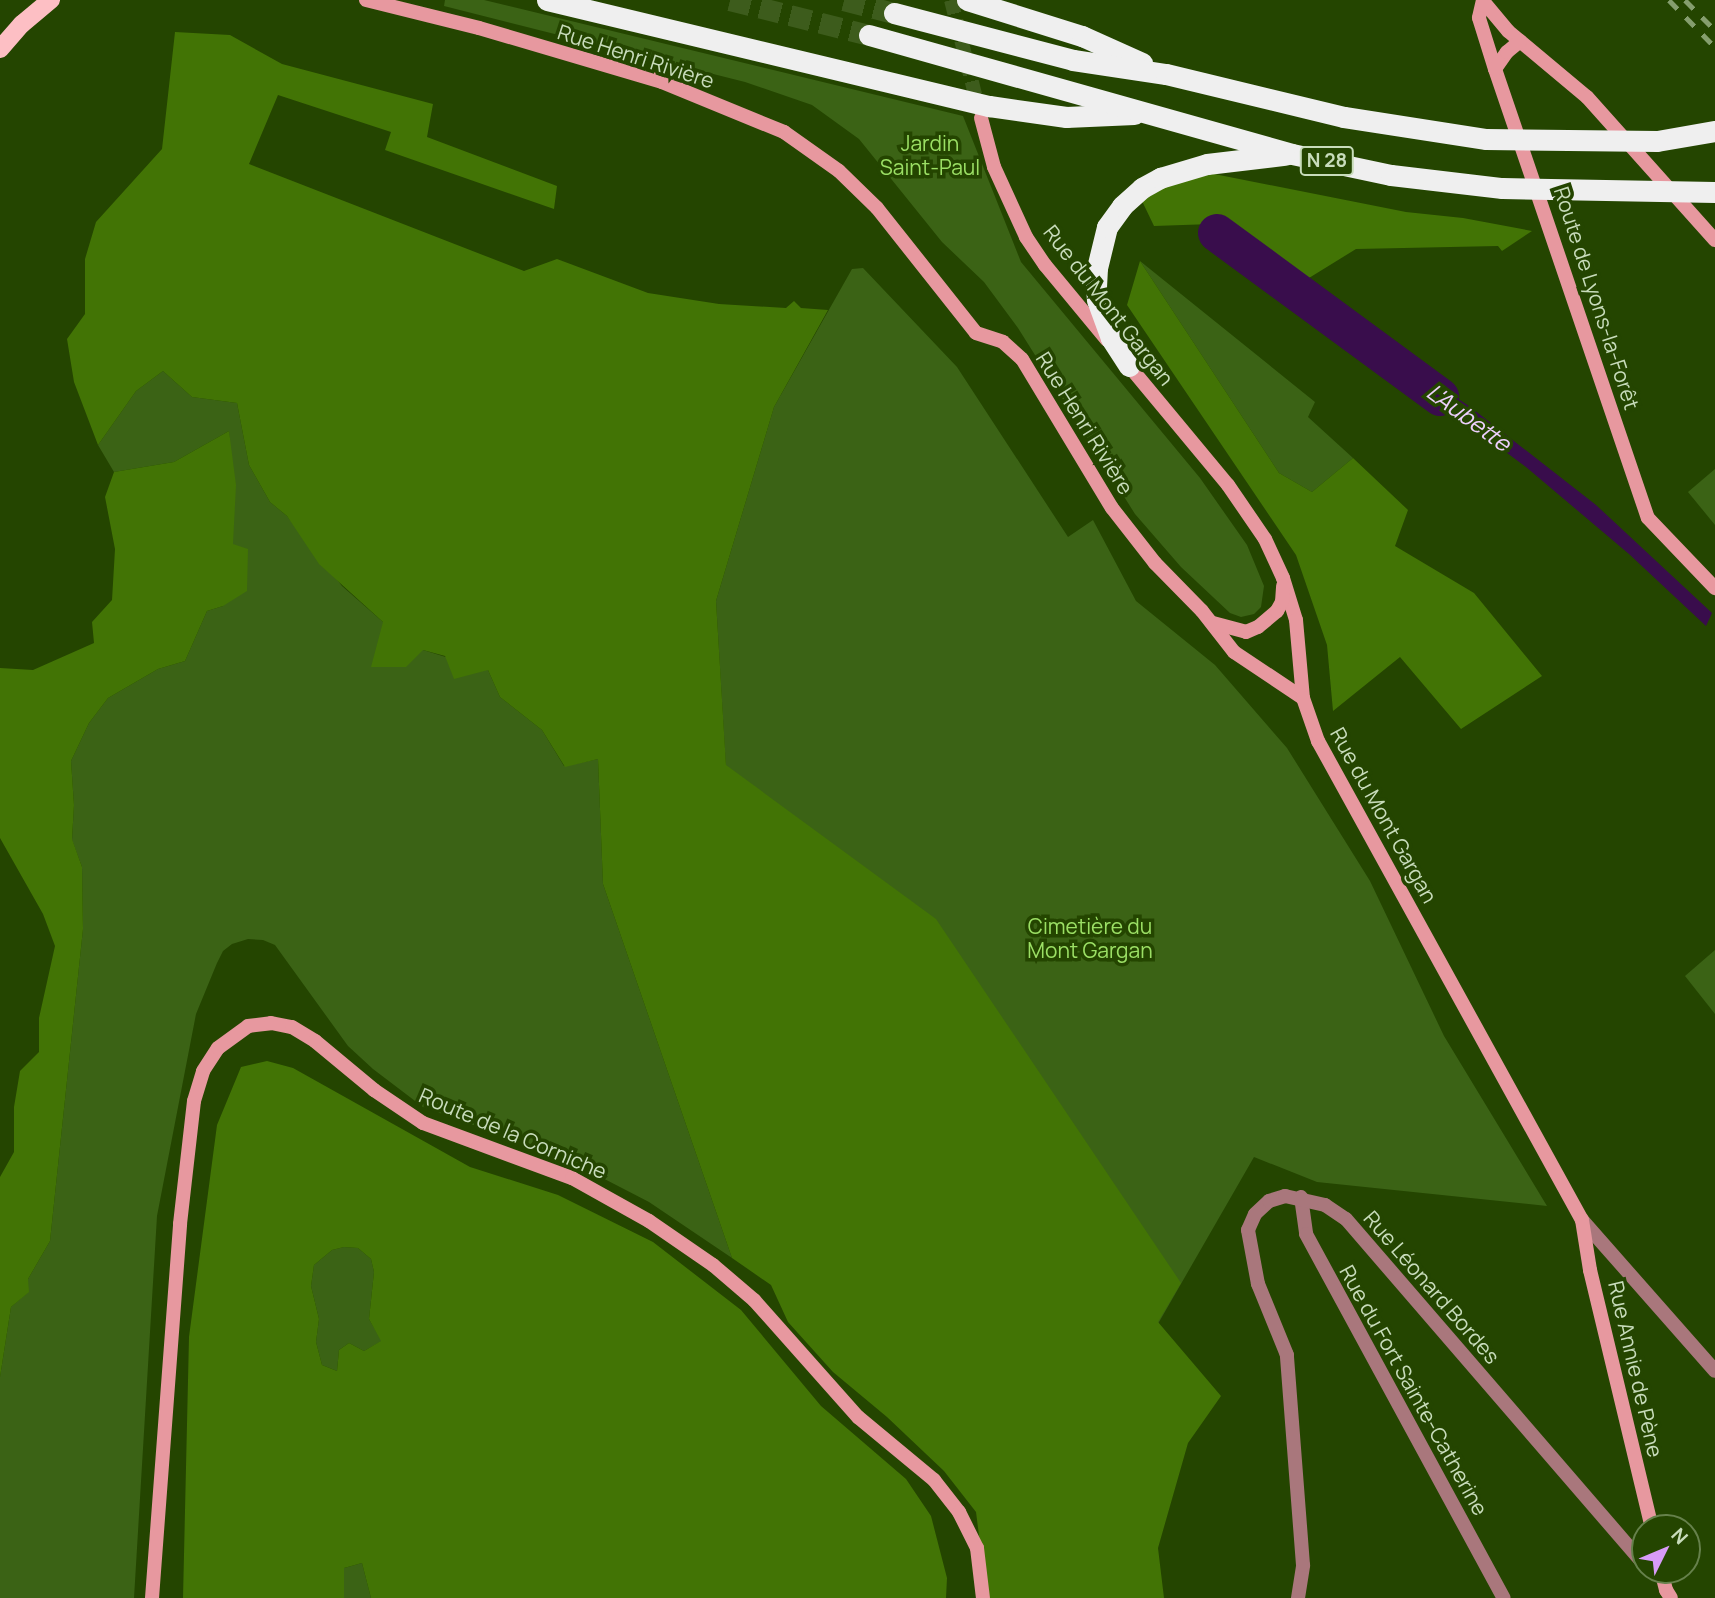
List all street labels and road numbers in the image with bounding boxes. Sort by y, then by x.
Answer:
street label: Rue Henri Rivière [554,19,718,93]
road number: N 28 [1299,146,1355,176]
street label: Route de Lyons-la-Forêt [1549,183,1645,413]
street label: Rue du Mont Gargan [1039,220,1179,390]
street label: Rue Henri Rivière [1031,347,1139,499]
street label: Rue du Mont Gargan [1325,723,1443,907]
street label: Route de la Corniche [416,1082,610,1184]
street label: Rue Léonard Bordes [1359,1205,1505,1369]
street label: Rue du Fort Sainte-Catherine [1335,1260,1493,1520]
street label: Rue Annie de Pène [1603,1278,1669,1460]

